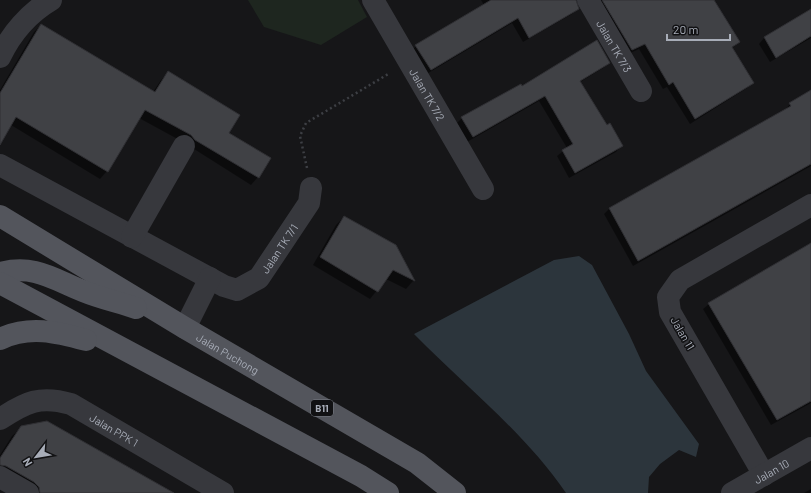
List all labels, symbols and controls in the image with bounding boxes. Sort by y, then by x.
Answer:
scale bar [667,16,730,42]
street label: Jalan TK 7/3 [594,17,635,74]
text: 20 m [673,22,699,36]
street label: Jalan TK 7/2 [408,66,448,123]
street label: Jalan TK 7/1 [258,221,300,275]
street label: Jalan 11 [668,314,698,352]
street label: Jalan Puchong [194,330,262,376]
road number: B11 [311,400,333,416]
street label: Jalan PPK 1 [88,410,141,449]
north arrow [16,437,56,477]
text: N [20,456,34,469]
street label: Jalan 10 [751,456,791,486]

